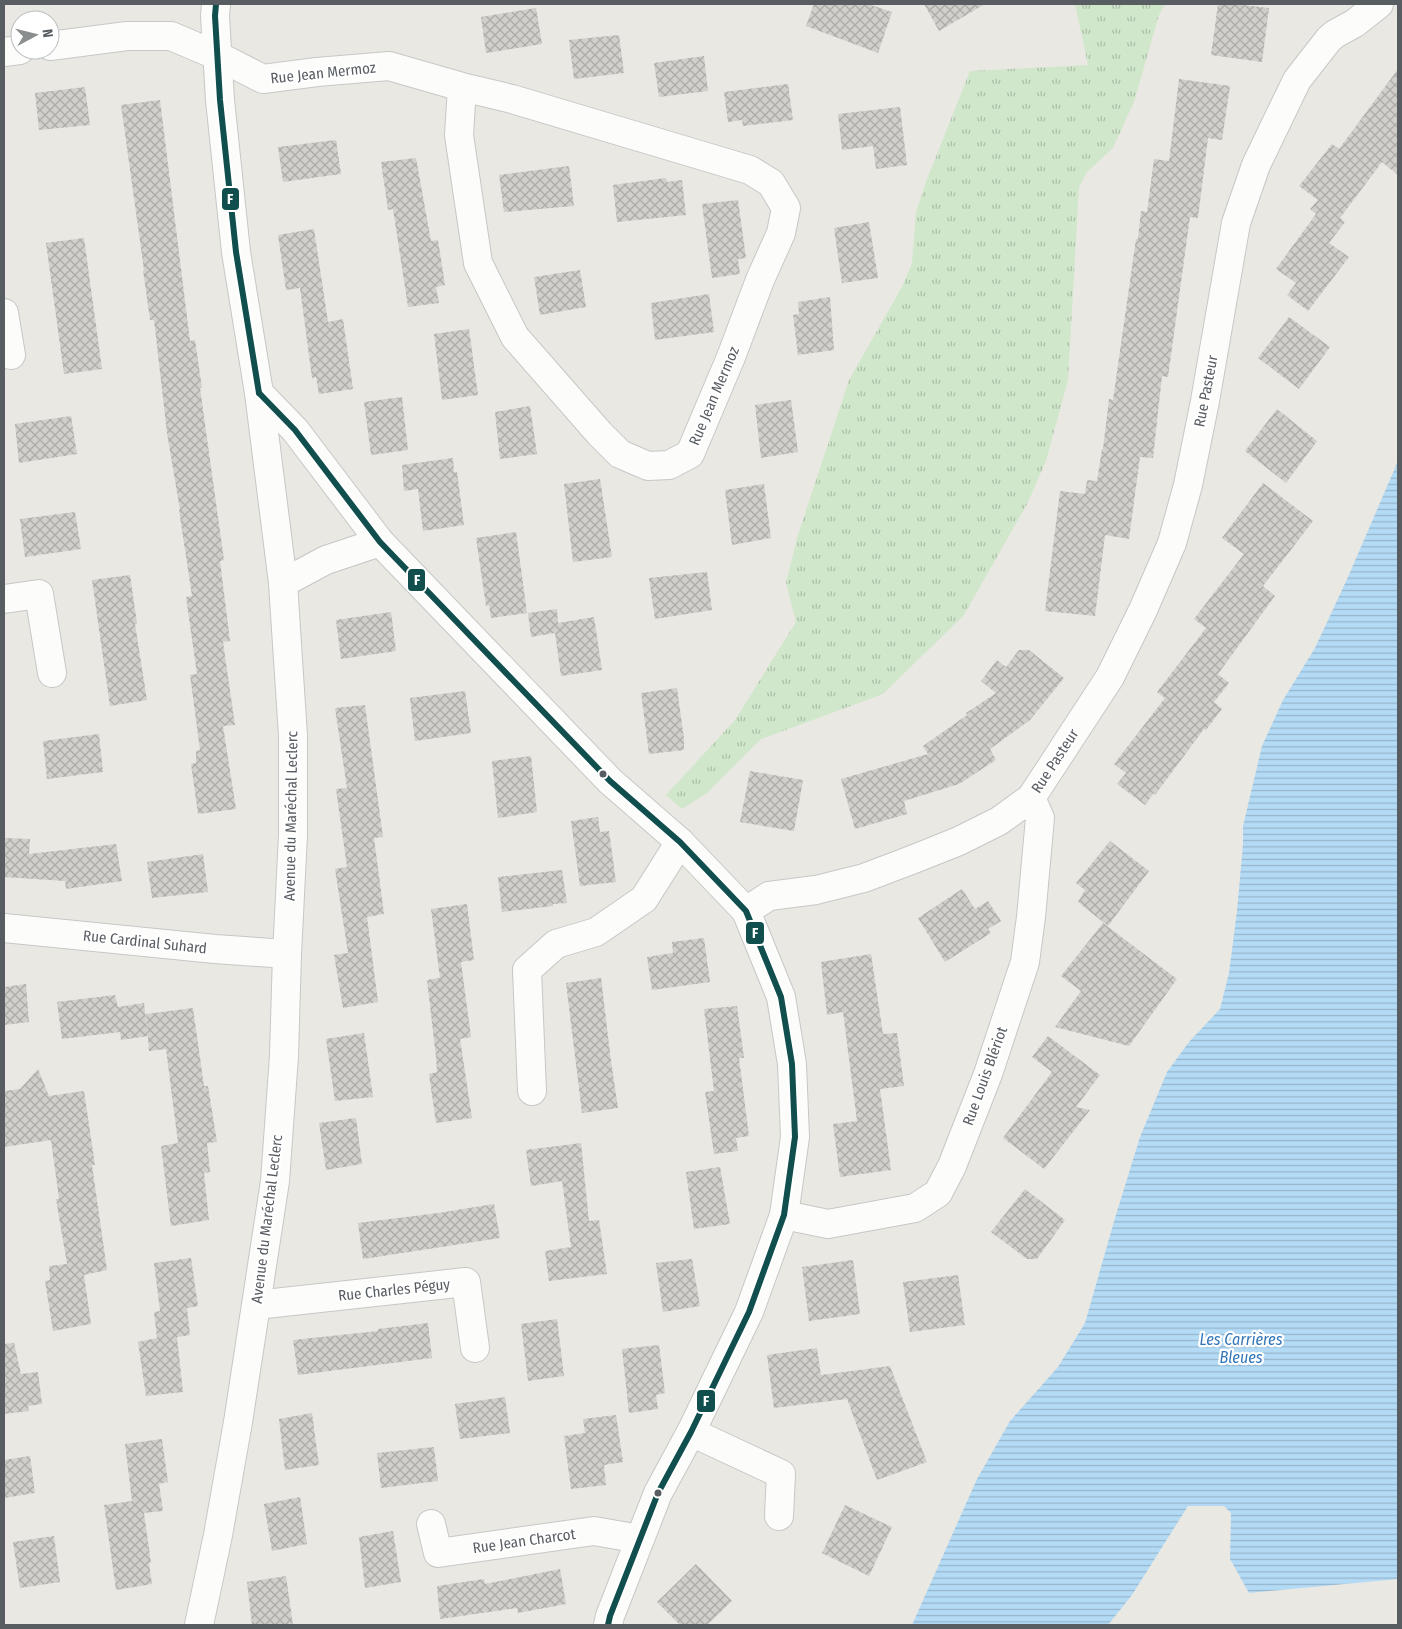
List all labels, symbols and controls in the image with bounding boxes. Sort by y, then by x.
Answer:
north arrow [10,10,60,60]
text: N [38,28,56,39]
street label: Rue Jean Mermoz [270,59,377,87]
line badge: F [221,187,240,211]
text: F [227,191,234,208]
street label: Rue Jean Mermoz [685,344,743,448]
street label: Rue Pasteur [1190,353,1222,428]
line badge: F [407,568,426,592]
text: F [414,572,421,589]
street label: Rue Pasteur [1028,725,1083,796]
street label: Avenue du Maréchal Leclerc [281,730,301,901]
unlabelled marker [598,769,608,779]
line badge: F [745,921,765,945]
text: F [752,925,759,942]
street label: Rue Cardinal Suhard [82,927,208,957]
street label: Rue Louis Blériot [959,1024,1011,1128]
street label: Avenue du Maréchal Leclerc [248,1133,286,1304]
street label: Rue Charles Péguy [337,1275,451,1305]
water label: Les Carrières Bleues [1200,1330,1283,1367]
line badge: F [696,1389,716,1413]
text: F [703,1393,710,1410]
unlabelled marker [653,1488,663,1498]
street label: Rue Jean Charcot [471,1525,577,1557]

